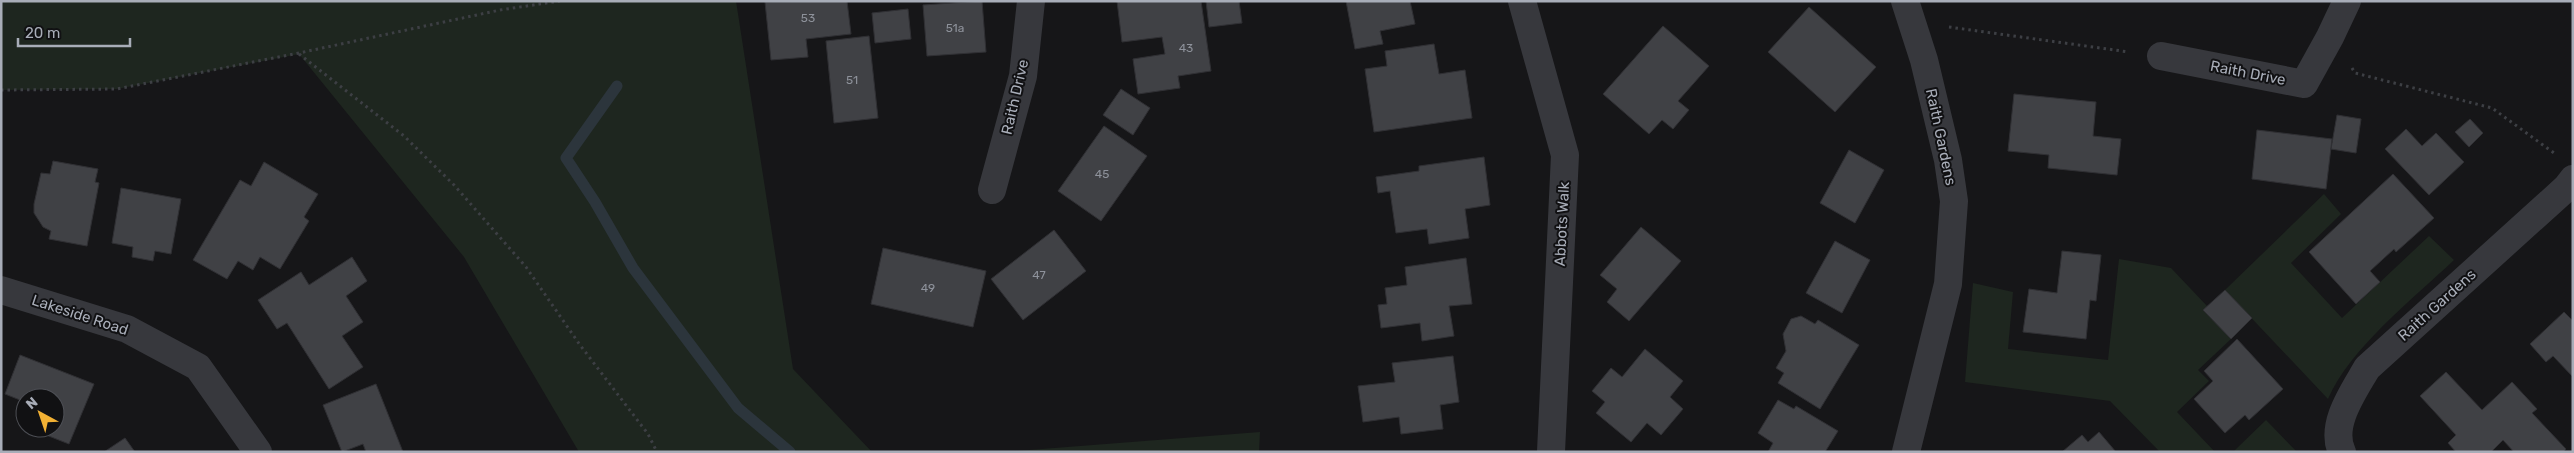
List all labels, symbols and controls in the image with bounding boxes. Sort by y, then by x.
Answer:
house number: 53 [801,11,815,25]
scale bar [18,15,130,47]
house number: 51a [946,21,964,35]
text: 20 m [25,24,60,42]
house number: 43 [1179,41,1193,55]
street label: Raith Drive [2209,57,2287,89]
street label: Raith Drive [998,58,1032,136]
house number: 51 [846,73,858,87]
street label: Raith Gardens [1922,87,1960,187]
house number: 45 [1095,167,1109,181]
street label: Abbots Walk [1551,181,1573,267]
street label: Raith Gardens [2394,265,2480,345]
house number: 47 [1032,268,1046,282]
house number: 49 [921,281,935,295]
street label: Lakeside Road [30,291,130,339]
north arrow [15,388,65,438]
text: N [23,394,41,413]

